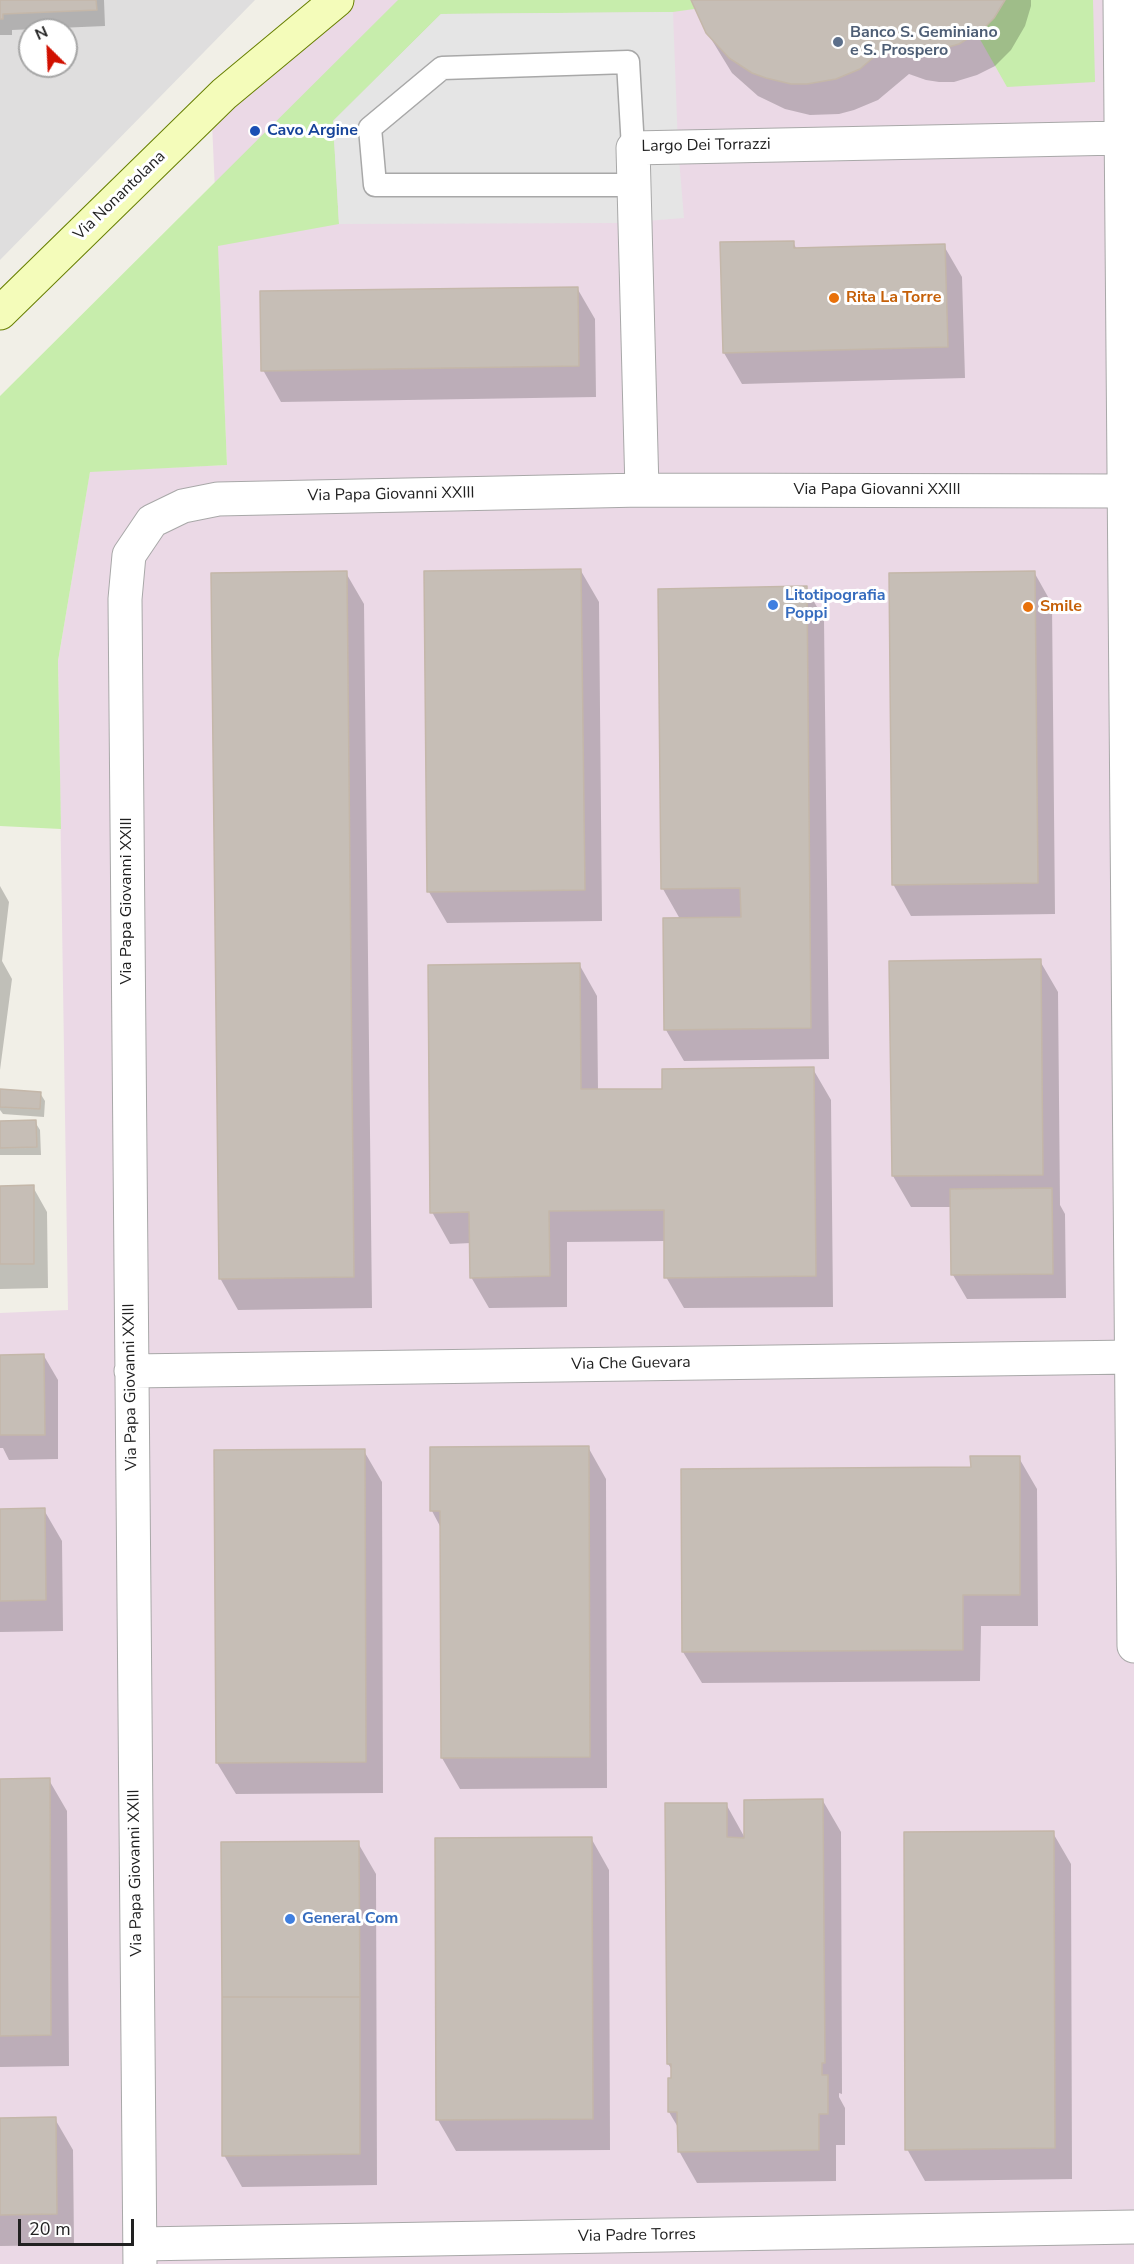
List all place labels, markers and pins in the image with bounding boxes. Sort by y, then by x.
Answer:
place label: Banco S. Geminiano e S. Prospero [850,23,998,61]
marker: Banco S. Geminiano e S. Prospero [831,35,845,49]
place label: Cavo Argine [267,121,358,141]
marker: Cavo Argine [248,124,262,138]
place label: Rita La Torre [846,288,941,308]
marker: Rita La Torre [827,291,841,305]
place label: Litotipografia Poppi [785,586,885,624]
place label: Smile [1040,597,1082,617]
marker: Litotipografia Poppi [766,598,780,612]
marker: Smile [1021,600,1035,614]
place label: General Com [302,1909,398,1929]
marker: General Com [283,1912,297,1926]

